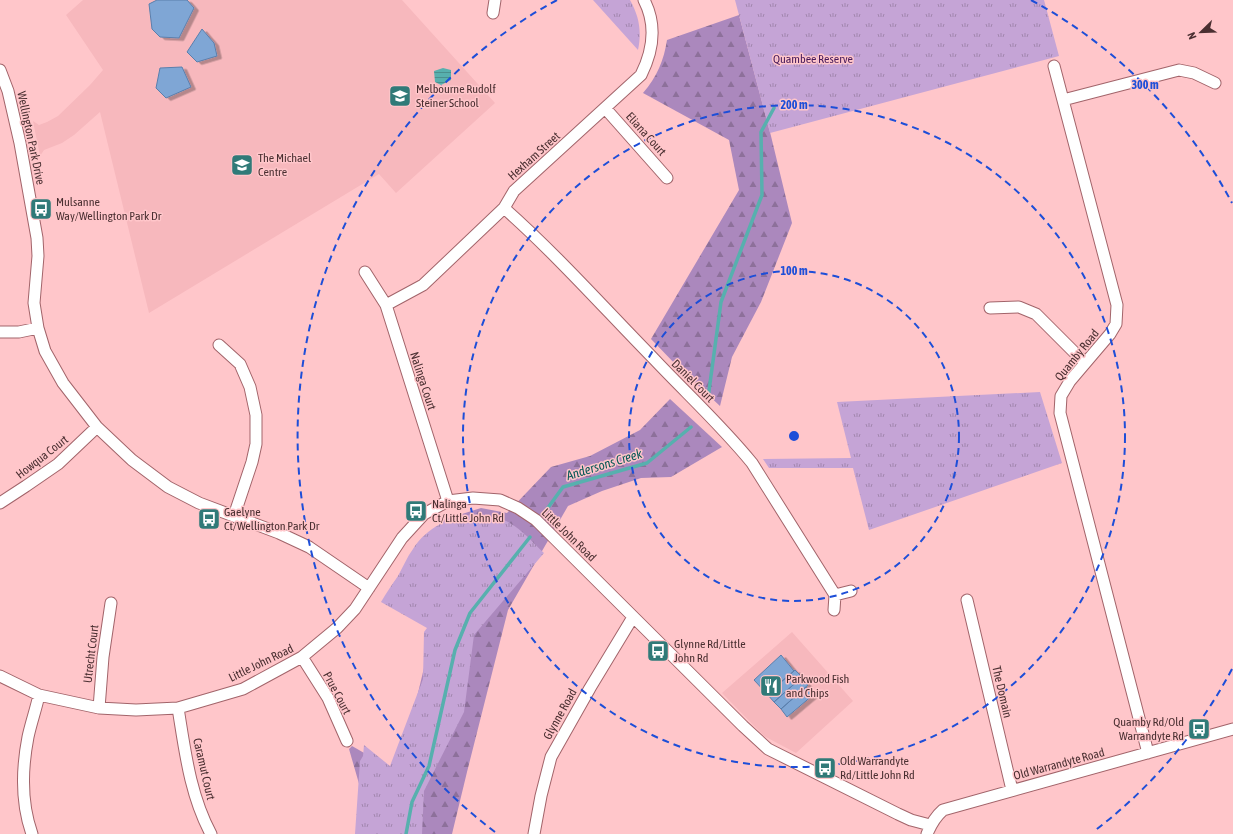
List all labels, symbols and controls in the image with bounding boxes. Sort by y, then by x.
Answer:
north arrow [1181,12,1221,52]
text: N [1185,31,1199,41]
park label: Quambee Reserve [773,52,853,66]
text: 300 m [1131,78,1159,92]
place label: Melbourne Rudolf Steiner School [416,82,497,110]
school or university icon: Melbourne Rudolf Steiner School [387,83,413,109]
street label: Wellington Park Drive [14,90,48,186]
text: 200 m [780,98,808,112]
street label: Eliana Court [623,109,669,159]
street label: Hexham Street [505,129,563,183]
place label: The Michael Centre [258,151,312,179]
school or university icon: The Michael Centre [229,152,255,178]
place label: Mulsanne Way/Wellington Park Dr [56,195,162,223]
bus stop icon: Mulsanne Way/Wellington Park Dr [28,196,54,222]
text: 100 m [780,264,808,278]
street label: Quamby Road [1052,326,1102,384]
street label: Nalinga Court [407,350,439,412]
street label: Daniel Court [669,357,718,406]
centre of rings [787,429,801,443]
street label: Howqua Court [13,432,71,482]
water label: Andersons Creek [563,446,644,483]
place label: Nalinga Ct/Little John Rd [432,497,504,525]
bus stop icon: Nalinga Ct/Little John Rd [403,498,429,524]
place label: Gaelyne Ct/Wellington Park Dr [224,505,320,533]
bus stop icon: Gaelyne Ct/Wellington Park Dr [196,506,222,532]
street label: Little John Road [539,506,599,564]
street label: Utrecht Court [80,624,102,684]
place label: Glynne Rd/Little John Rd [674,637,746,665]
bus stop icon: Glynne Rd/Little John Rd [645,638,671,664]
street label: Little John Road [226,641,296,685]
street label: The Domain [989,665,1015,719]
street label: Prue Court [320,669,354,717]
place label: Parkwood Fish and Chips [786,672,849,700]
restaurant icon: Parkwood Fish and Chips [758,673,784,699]
street label: Glynne Road [540,686,580,742]
place label: Quamby Rd/Old Warrandyte Rd [1113,715,1184,743]
bus stop icon: Quamby Rd/Old Warrandyte Rd [1186,716,1212,742]
street label: Caramut Court [190,737,218,802]
street label: Old Warrandyte Road [1012,745,1106,783]
place label: Old Warrandyte Rd/Little John Rd [840,754,915,782]
bus stop icon: Old Warrandyte Rd/Little John Rd [812,755,838,781]

